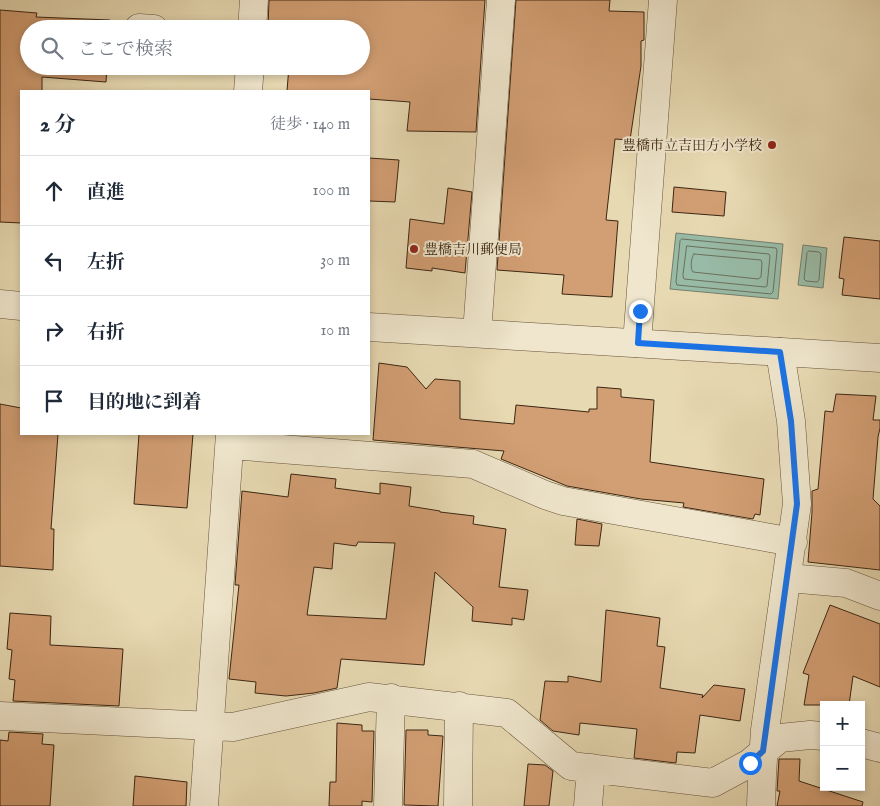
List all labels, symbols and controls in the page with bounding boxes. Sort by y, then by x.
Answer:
search box [20,20,370,75]
icon: search [38,34,66,62]
text: ここで検索 [78,38,173,62]
text: 2 分 [40,112,75,139]
text: 徒歩 · 140 m [270,115,350,135]
place label: 豊橋市立吉田方小学校 [622,137,762,155]
marker: 豊橋市立吉田方小学校 [766,139,778,151]
icon: ahead [40,177,68,205]
text: 直進 [87,181,125,205]
text: 100 m [313,181,350,201]
place label: 豊橋吉川郵便局 [424,241,522,259]
marker: 豊橋吉川郵便局 [408,243,420,255]
icon: left [40,247,68,275]
text: 左折 [87,251,125,275]
text: 30 m [320,251,350,271]
route end [629,300,652,323]
icon: right [40,317,68,345]
text: 右折 [87,321,125,345]
text: 10 m [320,321,350,341]
icon: arrive [40,387,68,415]
text: 目的地に到着 [87,391,201,415]
map controls [820,701,865,791]
button: + [820,701,865,746]
button: − [820,746,865,791]
route start [739,752,762,775]

